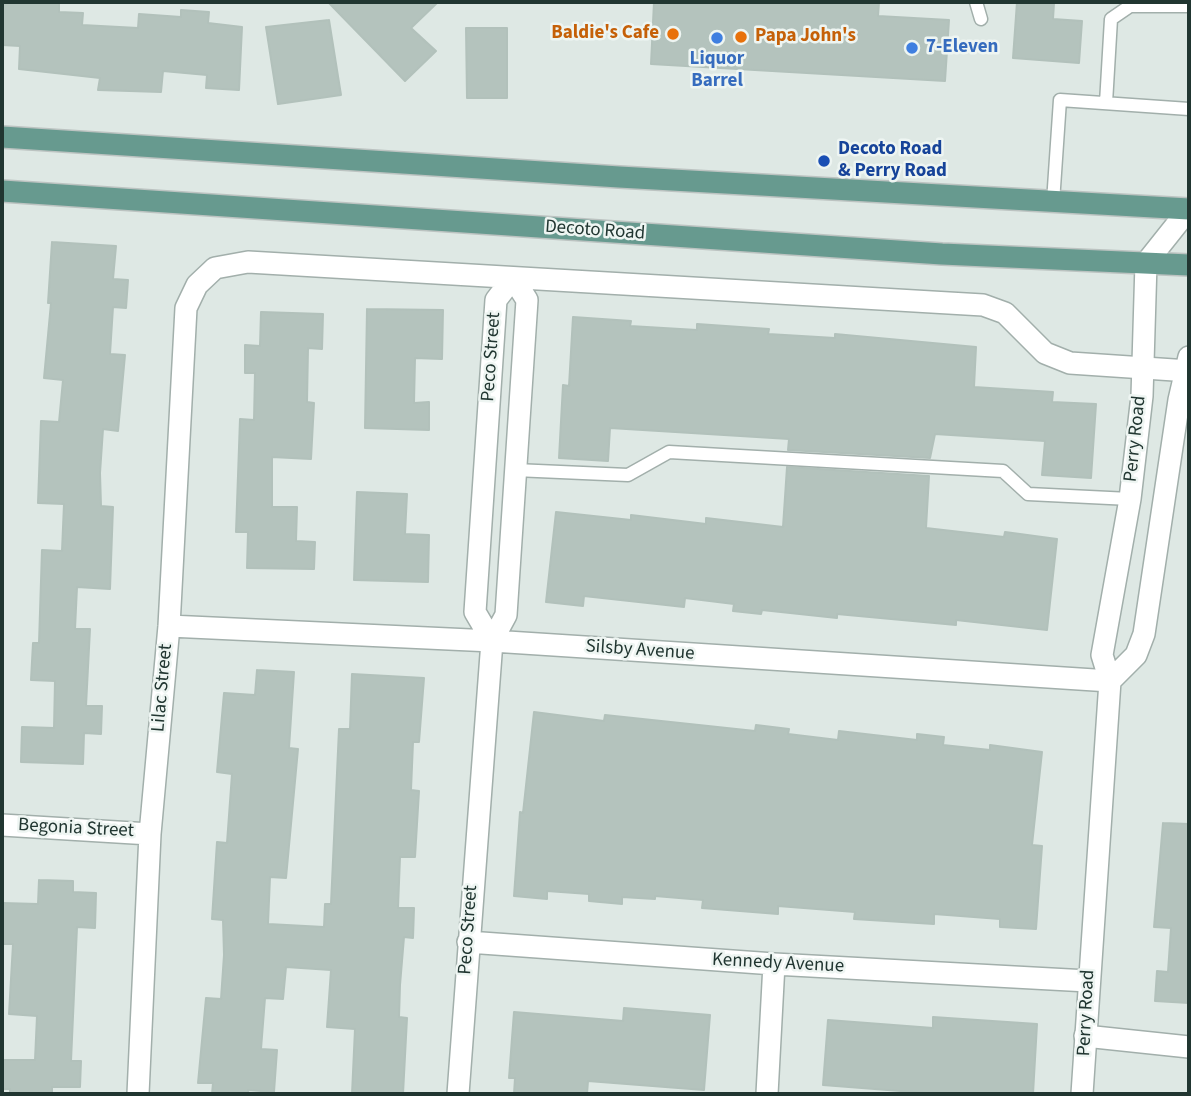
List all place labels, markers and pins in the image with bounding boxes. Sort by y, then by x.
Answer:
place label: Baldie's Cafe [551,23,659,45]
marker: Baldie's Cafe [665,26,681,42]
place label: Papa John's [755,26,856,48]
marker: Papa John's [733,29,749,45]
marker: Liquor Barrel [709,30,725,46]
place label: 7-Eleven [926,37,998,59]
marker: 7-Eleven [904,40,920,56]
place label: Liquor Barrel [690,49,744,93]
place label: Decoto Road & Perry Road [838,139,947,183]
marker: Decoto Road & Perry Road [816,153,832,169]

